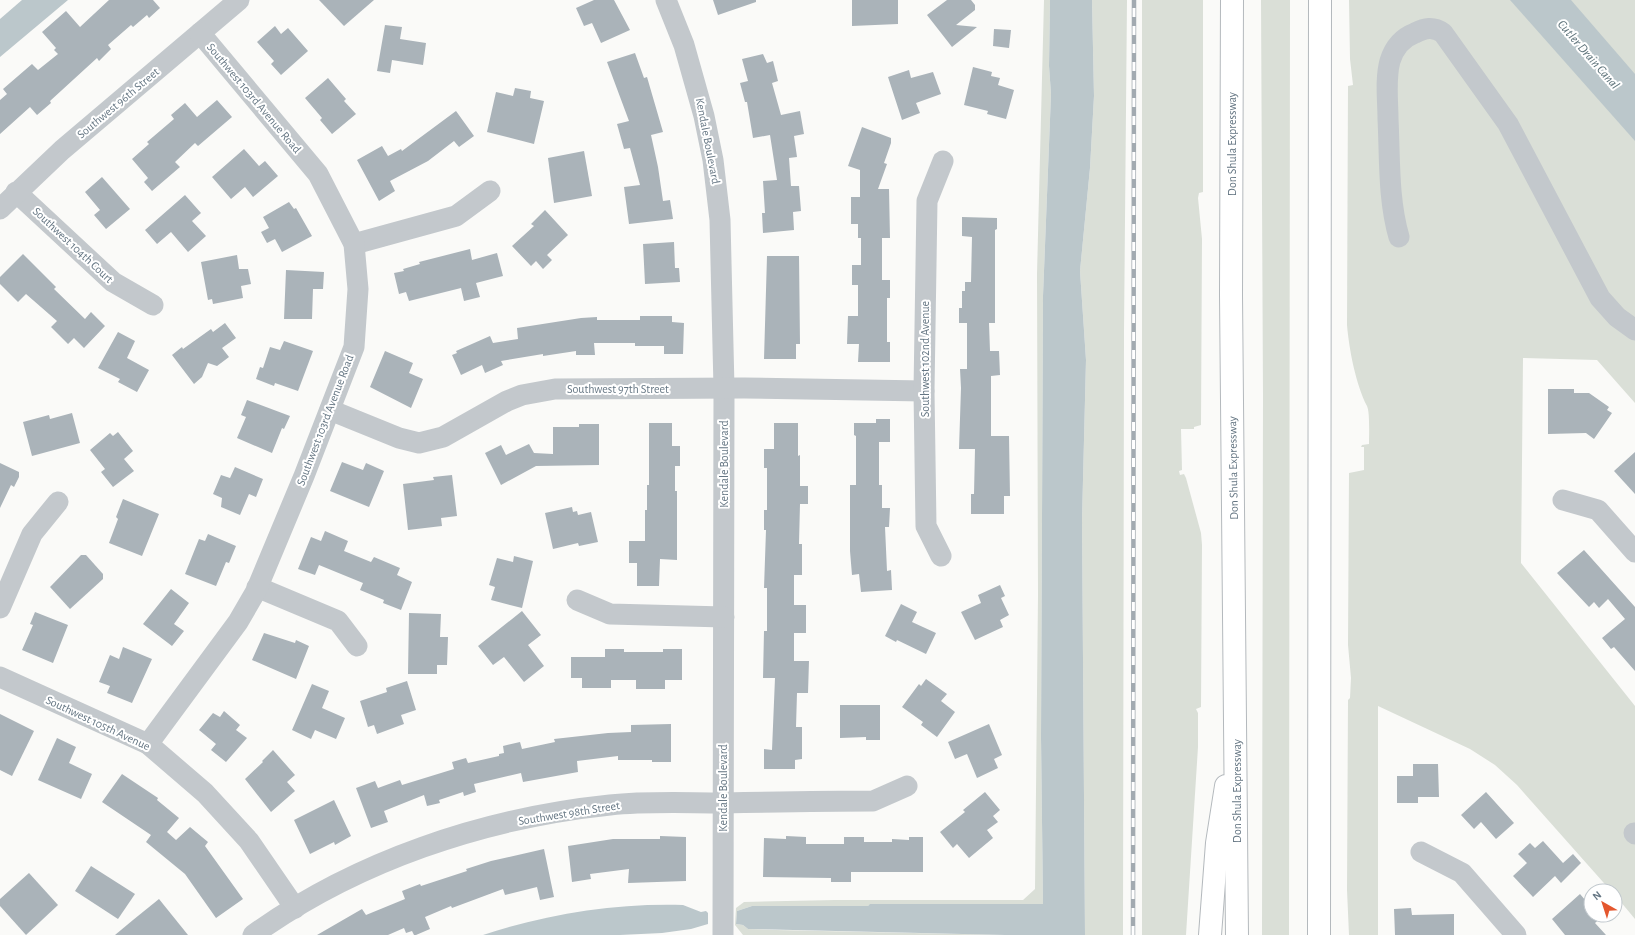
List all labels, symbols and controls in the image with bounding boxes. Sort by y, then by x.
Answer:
water label: Cutler Drain Canal [1555,18,1621,92]
street label: Southwest 103rd Avenue Road [205,41,303,155]
street label: Southwest 96th Street [75,65,161,141]
street label: Don Shula Expressway [1226,92,1239,196]
street label: Kendale Boulevard [694,97,722,185]
street label: Southwest 104th Court [31,205,116,285]
street label: Southwest 102nd Avenue [919,301,931,417]
street label: Southwest 103rd Avenue Road [294,353,356,487]
street label: Southwest 97th Street [567,383,669,395]
street label: Don Shula Expressway [1226,416,1241,520]
street label: Kendale Boulevard [718,420,730,508]
street label: Southwest 105th Avenue [44,694,152,752]
street label: Don Shula Expressway [1231,739,1244,843]
street label: Kendale Boulevard [717,744,729,832]
street label: Southwest 98th Street [517,799,621,827]
north arrow [1583,883,1623,923]
text: N [1591,889,1603,902]

